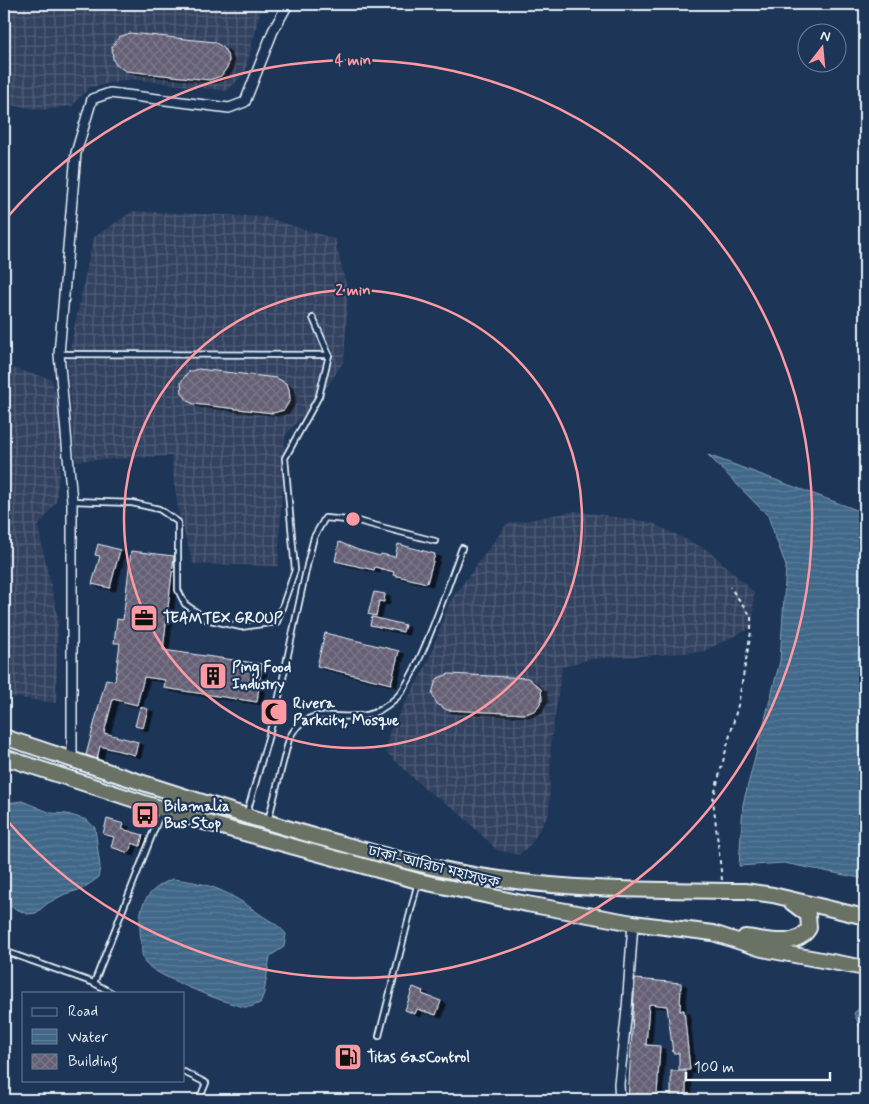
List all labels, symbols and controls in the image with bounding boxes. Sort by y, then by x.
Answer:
north arrow [796,22,846,72]
text: N [818,27,832,46]
text: 4 min [335,51,371,71]
text: 2 min [335,281,371,301]
centre of rings [344,510,362,528]
office icon: TEAMTEX GROUP [129,603,159,633]
place label: TEAMTEX GROUP [163,609,284,629]
place label: Ping Food Industry [232,658,292,695]
building icon: Ping Food Industry [198,661,228,691]
place label: Rivera Parkcity, Mosque [293,694,399,731]
mosque icon: Rivera Parkcity, Mosque [259,697,289,727]
place label: Bilamalia Bus Stop [164,797,230,834]
bus stop icon: Bilamalia Bus Stop [130,800,160,830]
street label: ঢাকা-আরিচা মহাসড়ক [365,841,502,893]
legend [22,992,185,1082]
text: Road [68,1002,98,1022]
text: Water [68,1028,108,1048]
fuel station icon: Titas GasControl [333,1042,363,1072]
place label: Titas GasControl [367,1048,470,1068]
scale bar [686,1049,830,1081]
text: Building [68,1052,118,1073]
text: 100 m [694,1058,734,1078]

